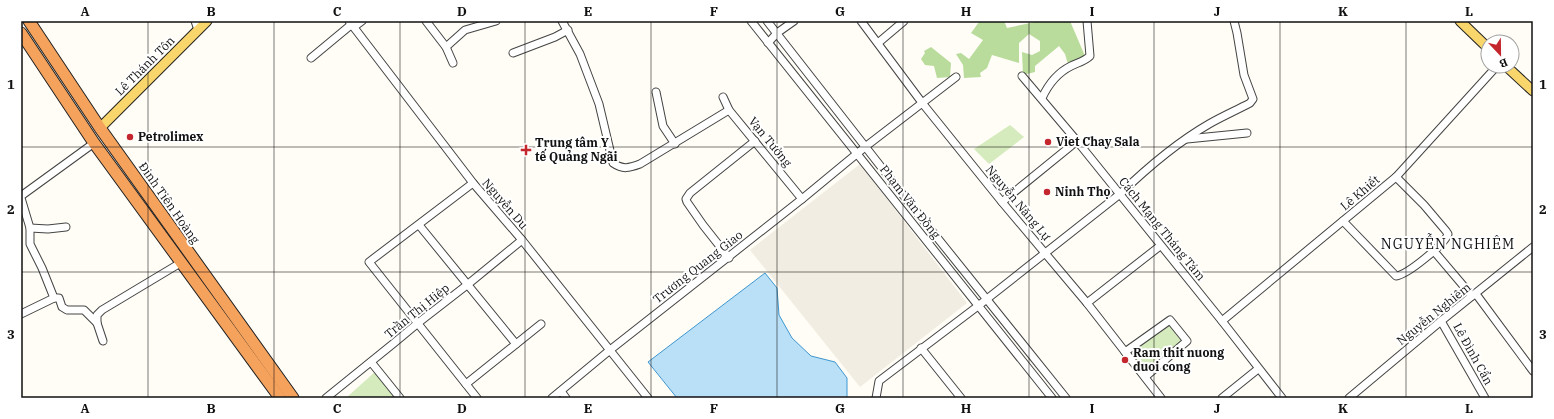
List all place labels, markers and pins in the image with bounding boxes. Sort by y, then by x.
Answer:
place label: Petrolimex [138,129,203,144]
marker: Petrolimex [125,132,135,142]
place label: Viet Chay Sala [1056,134,1140,149]
place label: Trung tâm Y tế Quảng Ngãi [535,135,618,164]
marker: Viet Chay Sala [1043,137,1053,147]
marker: Trung tâm Y tế Quảng Ngãi [520,144,532,156]
place label: Ninh Thọ [1055,184,1111,199]
marker: Ninh Thọ [1042,187,1052,197]
place label: Ram thit nuong duoi cong [1133,345,1224,374]
marker: Ram thit nuong duoi cong [1120,355,1130,365]

